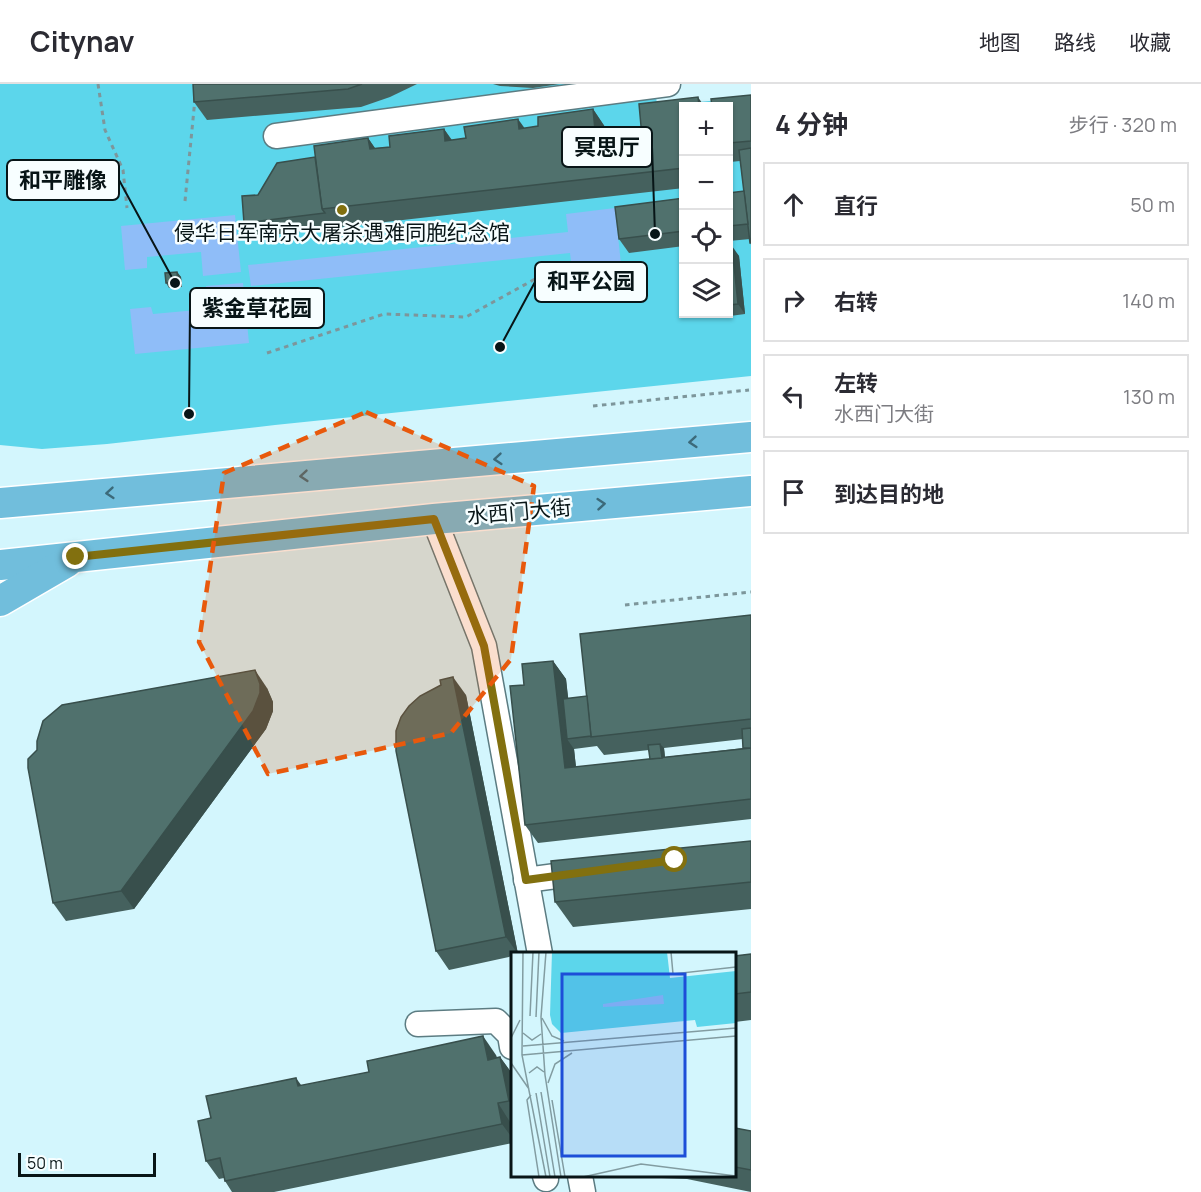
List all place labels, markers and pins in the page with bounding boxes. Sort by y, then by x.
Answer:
callout: 冥思厅 [562,127,652,167]
callout: 和平雕像 [7,160,119,200]
marker: 侵华日军南京大屠杀遇难同胞纪念馆 [335,203,349,217]
place label: 侵华日军南京大屠杀遇难同胞纪念馆 [174,218,510,246]
callout: 和平公园 [535,262,647,302]
callout: 紫金草花园 [190,288,324,328]

